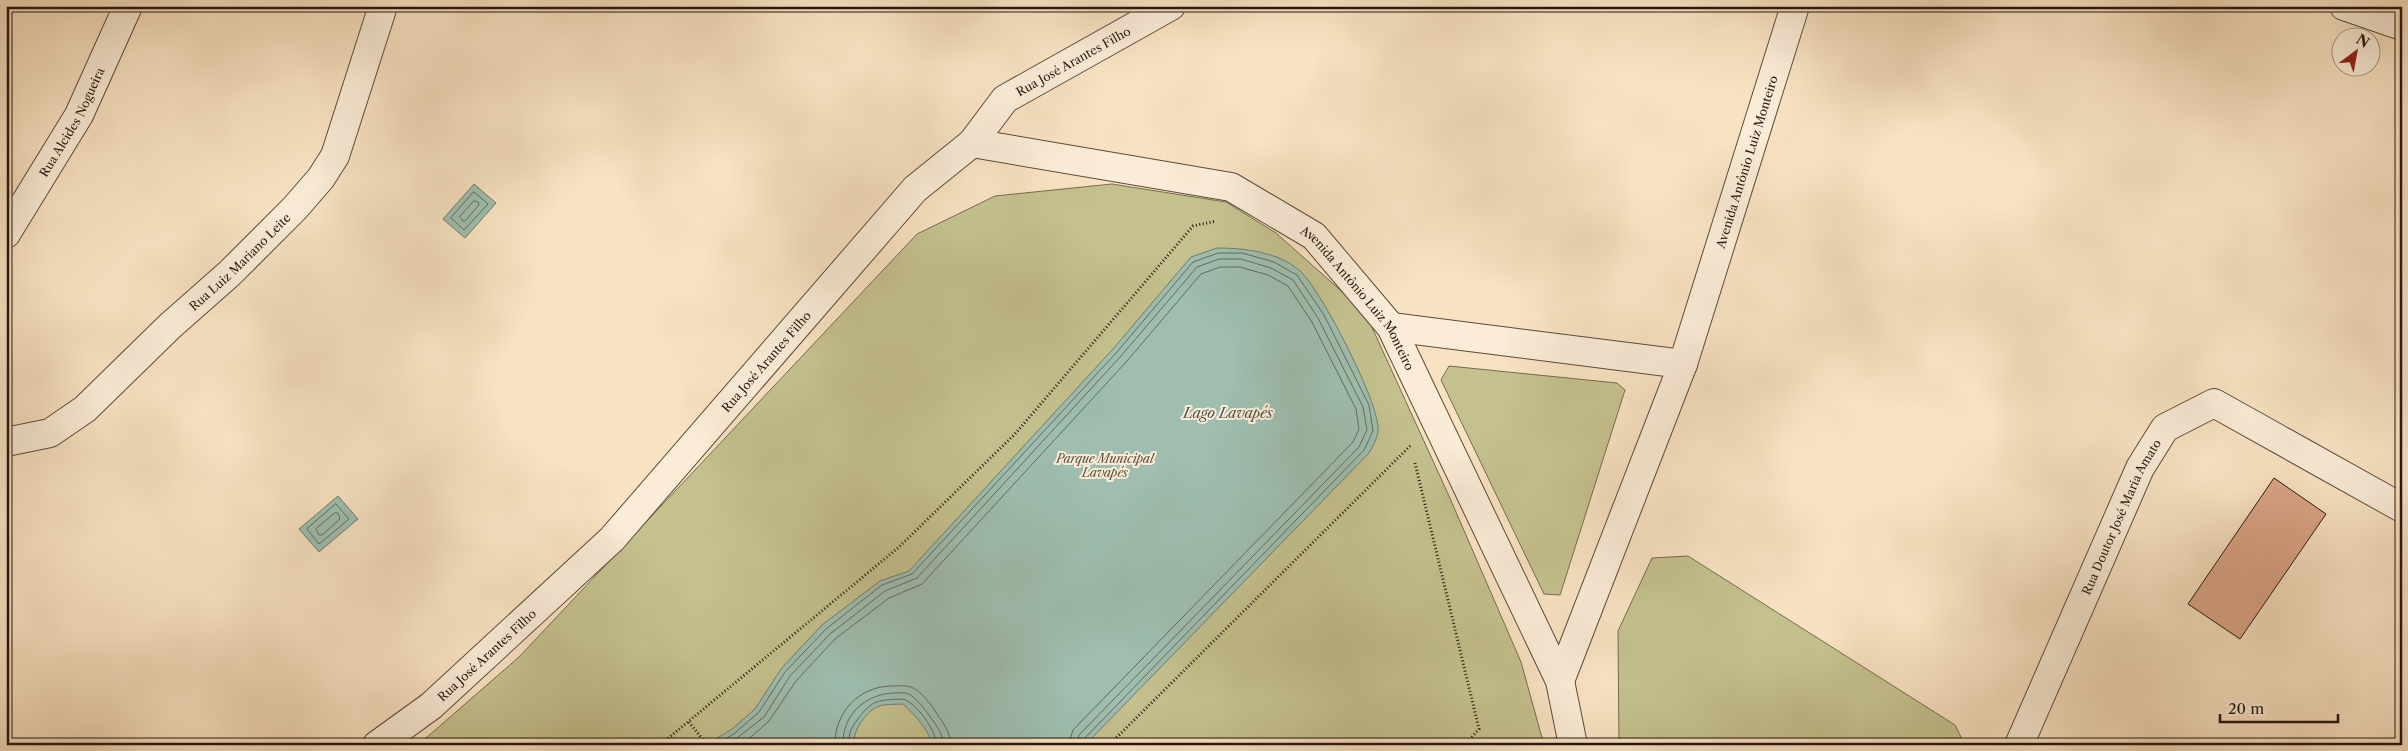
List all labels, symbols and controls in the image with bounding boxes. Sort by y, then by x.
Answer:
street label: Rua José Arantes Filho [1013,23,1133,99]
north arrow [2330,28,2380,78]
text: N [2353,30,2373,52]
street label: Rua Alcides Nogueira [36,64,107,179]
street label: Avenida Antônio Luiz Monteiro [1712,73,1780,251]
street label: Rua Luiz Mariano Leite [186,209,294,313]
street label: Avenida Antônio Luiz Monteiro [1297,222,1418,372]
street label: Rua José Arantes Filho [718,308,814,415]
water label: Lago Lavapés [1182,404,1274,422]
street label: Rua Doutor José Maria Amato [2078,436,2164,597]
park label: Parque Municipal Lavapés [1055,451,1155,480]
street label: Rua José Arantes Filho [434,606,539,704]
scale bar [2220,691,2338,723]
text: 20 m [2228,699,2264,718]

